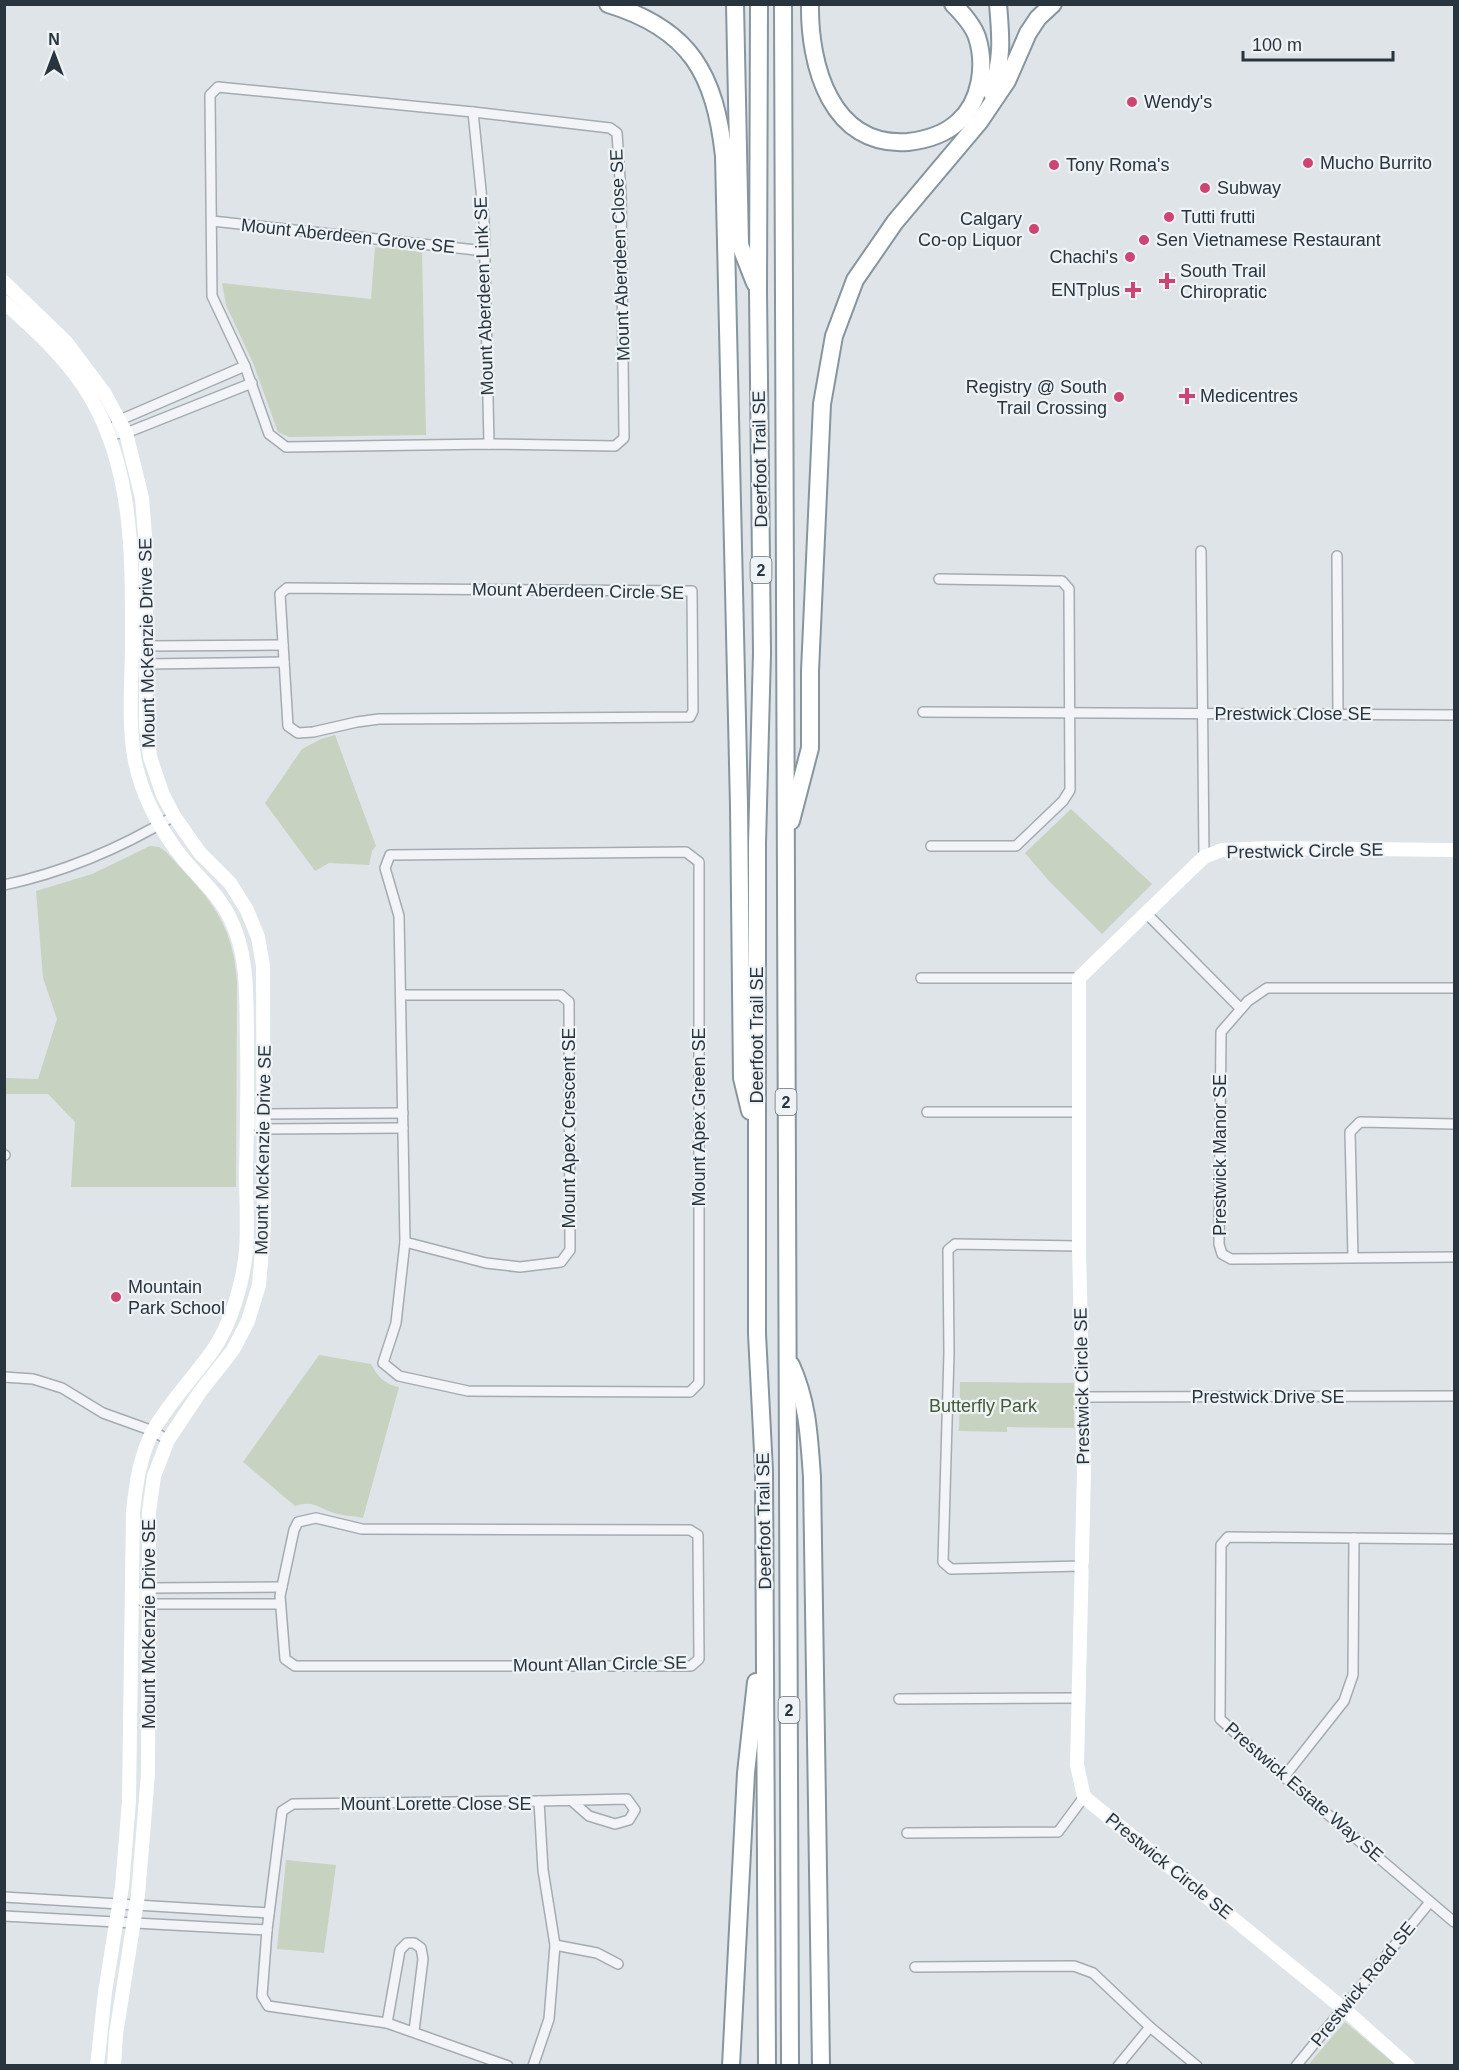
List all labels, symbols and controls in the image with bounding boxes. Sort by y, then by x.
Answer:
north arrow [24,24,84,84]
scale bar [1243,24,1393,62]
text: N [48,31,60,48]
text: 100 m [1252,35,1302,55]
place label: Wendy's [1144,92,1212,112]
marker: Wendy's [1125,95,1139,109]
street label: Mount Aberdeen Close SE [606,149,634,361]
place label: Mucho Burrito [1320,153,1432,173]
place label: Tony Roma's [1066,155,1169,175]
marker: Mucho Burrito [1301,156,1315,170]
marker: Tony Roma's [1047,158,1061,172]
place label: Subway [1217,178,1281,198]
marker: Subway [1198,181,1212,195]
street label: Mount Aberdeen Link SE [471,196,497,396]
place label: Tutti frutti [1181,207,1255,227]
place label: Calgary Co-op Liquor [918,209,1022,250]
marker: Tutti frutti [1162,210,1176,224]
street label: Mount Aberdeen Grove SE [240,215,456,257]
marker: Calgary Co-op Liquor [1027,222,1041,236]
place label: Sen Vietnamese Restaurant [1156,230,1381,250]
marker: Sen Vietnamese Restaurant [1137,233,1151,247]
place label: Chachi's [1050,247,1118,267]
marker: Chachi's [1123,250,1137,264]
place label: South Trail Chiropratic [1180,261,1267,302]
marker: South Trail Chiropratic [1158,272,1176,290]
place label: ENTplus [1051,280,1120,300]
marker: ENTplus [1124,281,1142,299]
place label: Registry @ South Trail Crossing [966,377,1107,418]
place label: Medicentres [1200,386,1298,406]
marker: Medicentres [1178,387,1196,405]
street label: Deerfoot Trail SE [749,390,771,528]
marker: Registry @ South Trail Crossing [1112,390,1126,404]
street label: Mount McKenzie Drive SE [135,538,159,748]
road number: 2 [750,557,771,583]
street label: Mount Aberdeen Circle SE [472,579,684,603]
street label: Prestwick Close SE [1214,704,1372,724]
street label: Prestwick Circle SE [1226,840,1384,862]
street label: Deerfoot Trail SE [747,966,767,1104]
street label: Mount Apex Crescent SE [559,1027,579,1229]
street label: Mount Apex Green SE [689,1027,709,1207]
street label: Mount McKenzie Drive SE [251,1045,275,1255]
street label: Prestwick Manor SE [1210,1074,1230,1236]
road number: 2 [776,1089,796,1115]
place label: Mountain Park School [128,1277,225,1318]
marker: Mountain Park School [109,1290,123,1304]
street label: Prestwick Circle SE [1071,1307,1093,1465]
street label: Prestwick Drive SE [1191,1387,1345,1407]
park label: Butterfly Park [929,1396,1038,1416]
street label: Deerfoot Trail SE [753,1452,775,1590]
street label: Mount McKenzie Drive SE [139,1519,159,1729]
street label: Mount Allan Circle SE [513,1652,687,1676]
road number: 2 [778,1697,800,1723]
street label: Prestwick Estate Way SE [1221,1718,1387,1866]
street label: Mount Lorette Close SE [340,1794,532,1814]
street label: Prestwick Circle SE [1102,1809,1236,1923]
street label: Prestwick Road SE [1307,1918,1419,2050]

